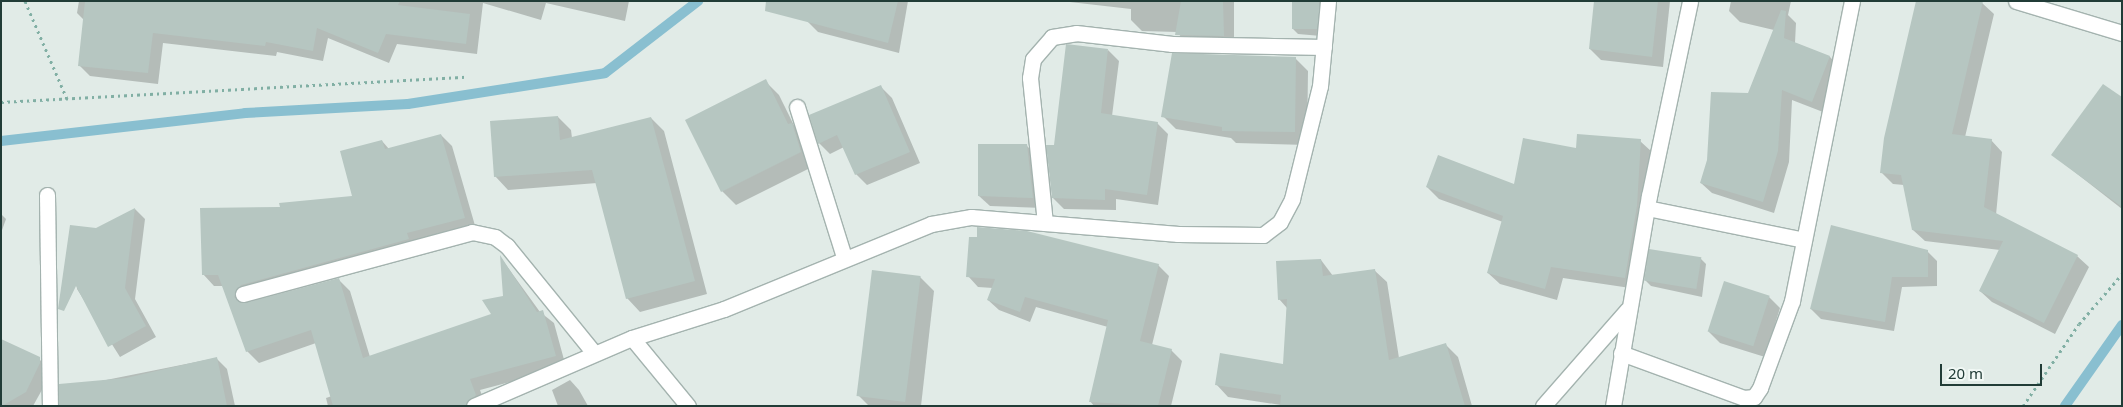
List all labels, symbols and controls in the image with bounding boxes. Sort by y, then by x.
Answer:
scale bar [1943,354,2046,386]
text: 20 m [1948,363,1983,383]

